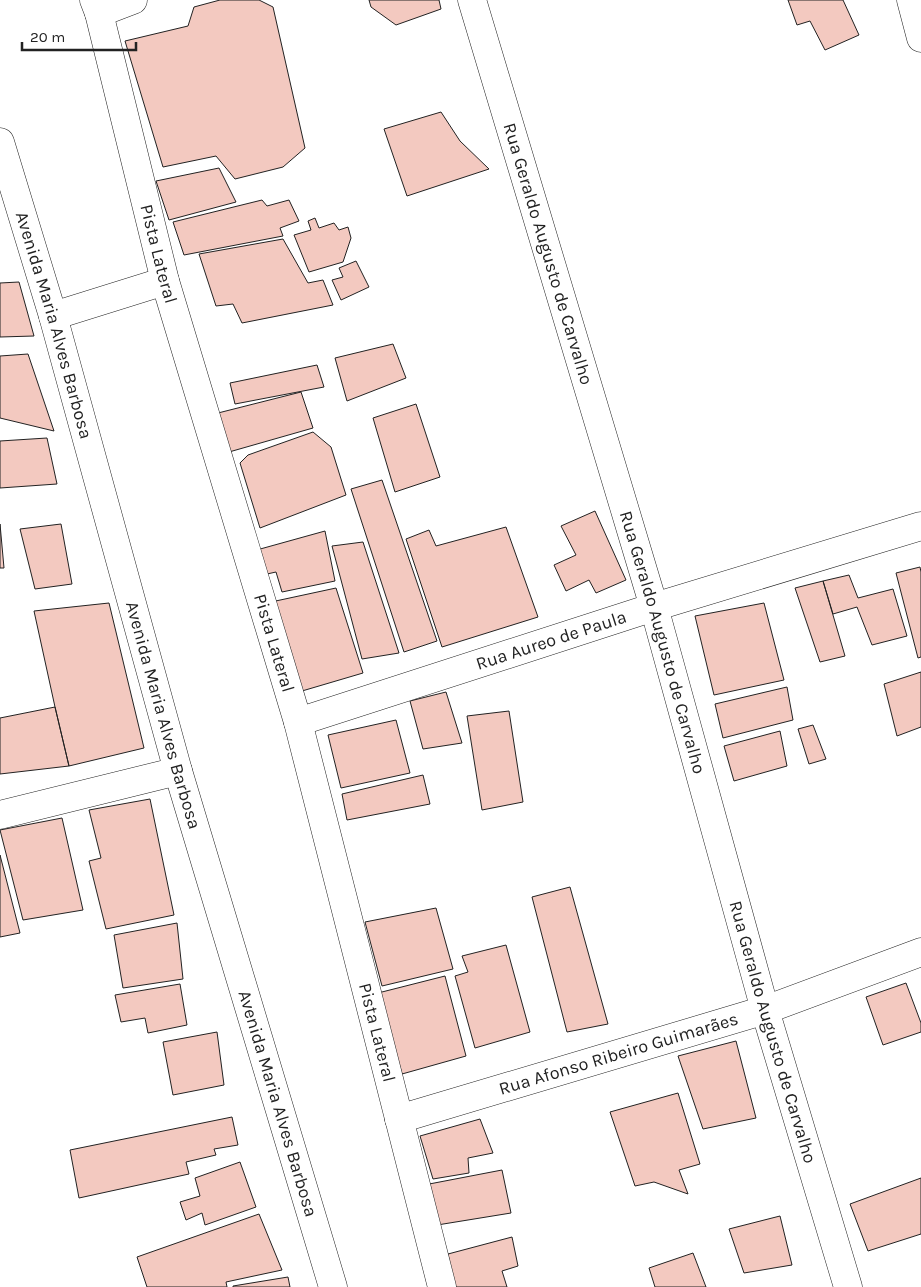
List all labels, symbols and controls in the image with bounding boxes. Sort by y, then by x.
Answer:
scale bar [22,20,136,52]
text: 20 m [30,28,65,46]
street label: Rua Geraldo Augusto de Carvalho [498,120,598,387]
street label: Pista Lateral [135,202,182,306]
street label: Avenida Maria Alves Barbosa [11,209,97,441]
street label: Rua Geraldo Augusto de Carvalho [615,508,710,776]
street label: Pista Lateral [249,591,299,695]
street label: Avenida Maria Alves Barbosa [121,599,206,832]
street label: Rua Aureo de Paula [473,606,629,675]
street label: Rua Geraldo Augusto de Carvalho [724,898,821,1166]
street label: Pista Lateral [354,981,400,1084]
street label: Avenida Maria Alves Barbosa [233,988,322,1220]
street label: Rua Afonso Ribeiro Guimarães [496,1008,741,1100]

